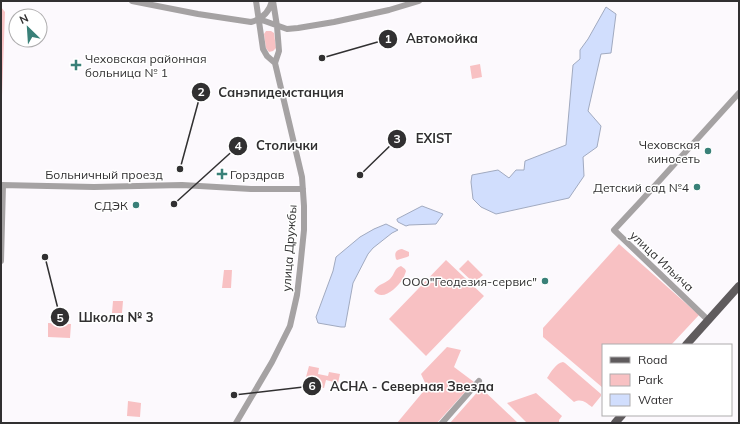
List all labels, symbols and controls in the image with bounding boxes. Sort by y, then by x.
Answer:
north arrow [8,8,48,48]
text: N [17,11,30,27]
callout: Автомойка [378,26,486,51]
text: Автомойка [406,30,478,46]
text: 1 [384,31,392,46]
place label: Чеховская районная больница № 1 [85,51,206,80]
marker: Чеховская районная больница № 1 [70,59,82,71]
callout: Санэпидемстанция [191,80,352,105]
text: 2 [197,84,205,99]
text: Санэпидемстанция [218,84,344,100]
callout: EXIST [387,126,460,151]
text: EXIST [416,130,452,146]
text: 3 [393,131,401,146]
callout: Столички [228,133,326,158]
text: Столички [256,137,318,153]
place label: Чеховская киносеть [639,137,700,166]
text: 4 [234,138,242,153]
marker: Чеховская киносеть [703,146,713,156]
street label: Больничный проезд [45,167,163,182]
place label: Горздрав [230,167,285,182]
marker: Горздрав [217,169,227,179]
place label: Детский сад №4 [593,180,689,195]
marker: Детский сад №4 [692,182,702,192]
place label: СДЭК [94,198,128,213]
marker: СДЭК [131,200,141,210]
street label: улица Дружбы [278,204,300,292]
street label: улица Ильича [627,228,697,294]
place label: ООО"Геодезия-сервис" [402,274,537,289]
marker: ООО"Геодезия-сервис" [540,276,550,286]
callout: Школа № 3 [50,305,161,330]
text: Школа № 3 [78,309,154,325]
text: 5 [56,310,64,325]
legend [602,344,732,416]
text: Road [638,352,667,367]
text: Park [638,372,664,387]
callout: АСНА - Северная Звезда [302,374,502,399]
text: 6 [308,378,316,393]
text: АСНА - Северная Звезда [330,378,494,394]
text: Water [638,392,674,407]

